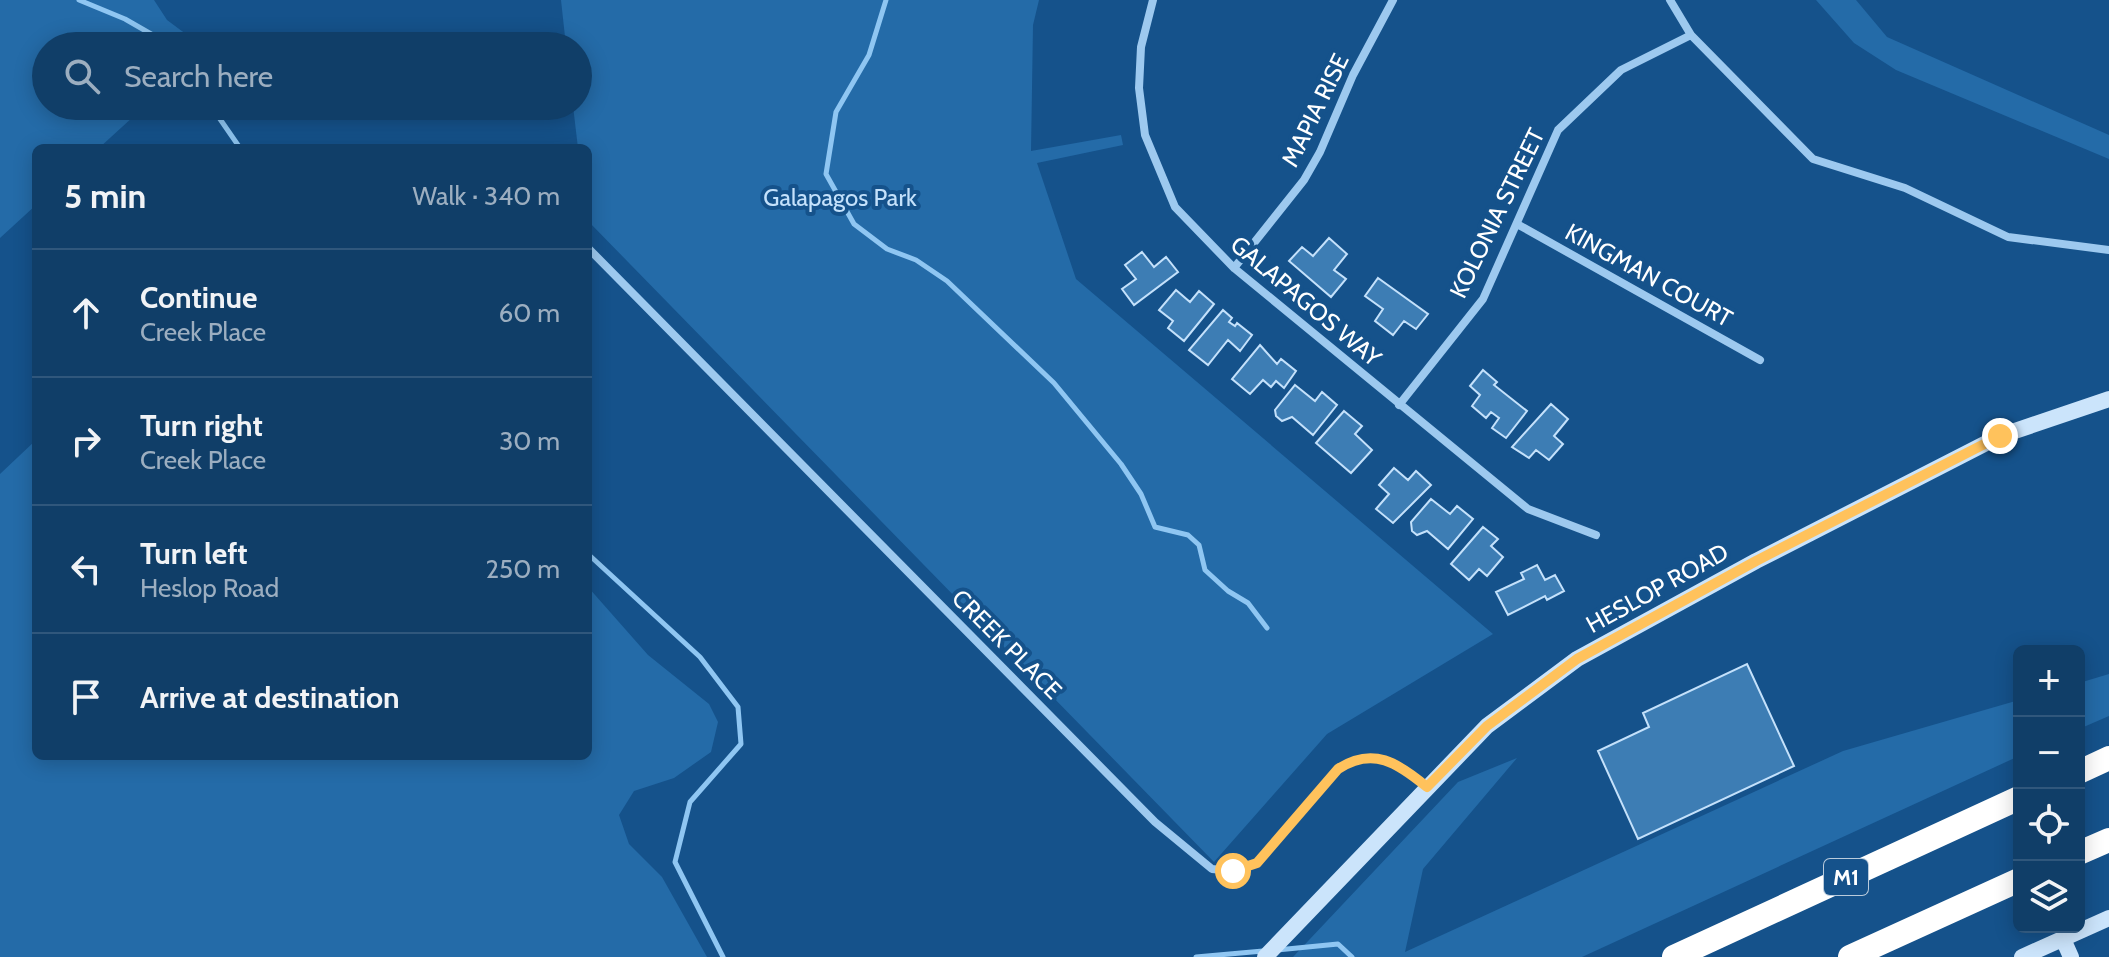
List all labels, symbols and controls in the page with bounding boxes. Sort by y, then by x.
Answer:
search box [32,32,592,120]
street label: MAPIA RISE [1275,49,1355,171]
icon: search [60,54,104,98]
text: Search here [124,58,273,95]
street label: KOLONIA STREET [1443,123,1551,303]
text: 5 min [64,175,146,217]
text: Walk · 340 m [412,180,560,212]
park label: Galapagos Park [763,183,917,212]
street label: KINGMAN COURT [1560,217,1738,333]
street label: GALAPAGOS WAY [1225,230,1388,373]
text: Continue [140,279,257,316]
icon: ahead [64,291,108,335]
text: 60 m [498,297,560,329]
text: Creek Place [140,316,266,348]
text: Turn right [140,407,263,444]
route end [1982,418,2018,454]
icon: right [64,419,108,463]
text: 30 m [499,425,560,457]
text: Creek Place [140,444,266,476]
text: Turn left [140,535,248,572]
street label: HESLOP ROAD [1581,537,1733,639]
icon: left [64,547,108,591]
text: 250 m [486,553,560,585]
text: Heslop Road [140,572,279,604]
street label: CREEK PLACE [946,583,1068,705]
map controls [2013,645,2085,933]
button: + [2013,645,2085,717]
icon: arrive [64,675,108,719]
text: Arrive at destination [140,679,400,716]
button: − [2013,717,2085,789]
button: locate [2013,789,2085,861]
route start [1215,853,1251,889]
road number: M1 [1824,859,1868,895]
button: layers [2013,861,2085,933]

